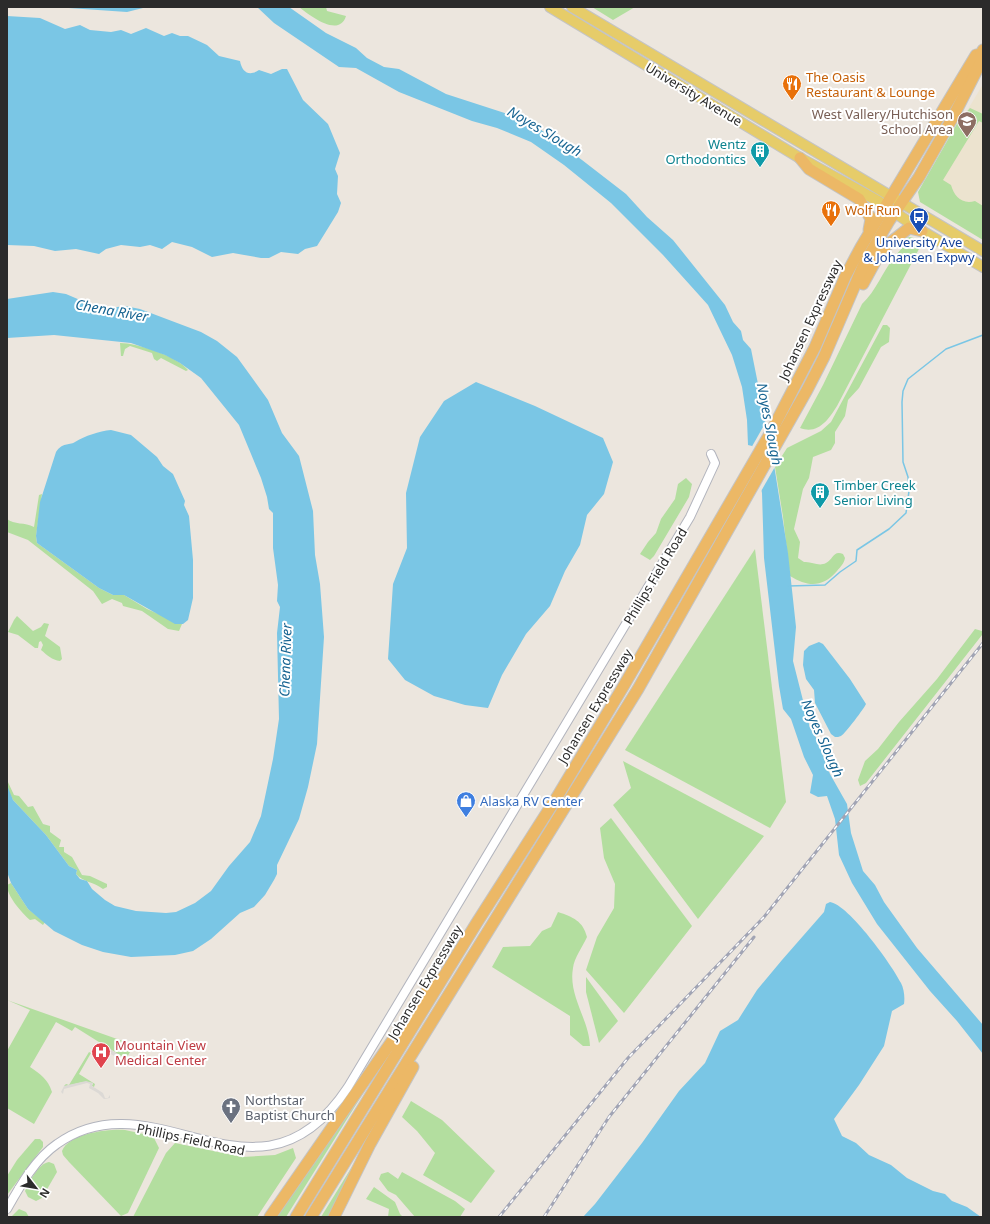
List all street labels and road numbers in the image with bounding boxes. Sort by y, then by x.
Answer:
street label: University Avenue [642,58,746,130]
street label: Johansen Expressway [773,257,846,385]
street label: Phillips Field Road [619,524,691,628]
street label: Johansen Expressway [553,645,637,768]
street label: Johansen Expressway [383,921,467,1044]
street label: Phillips Field Road [135,1119,247,1159]

